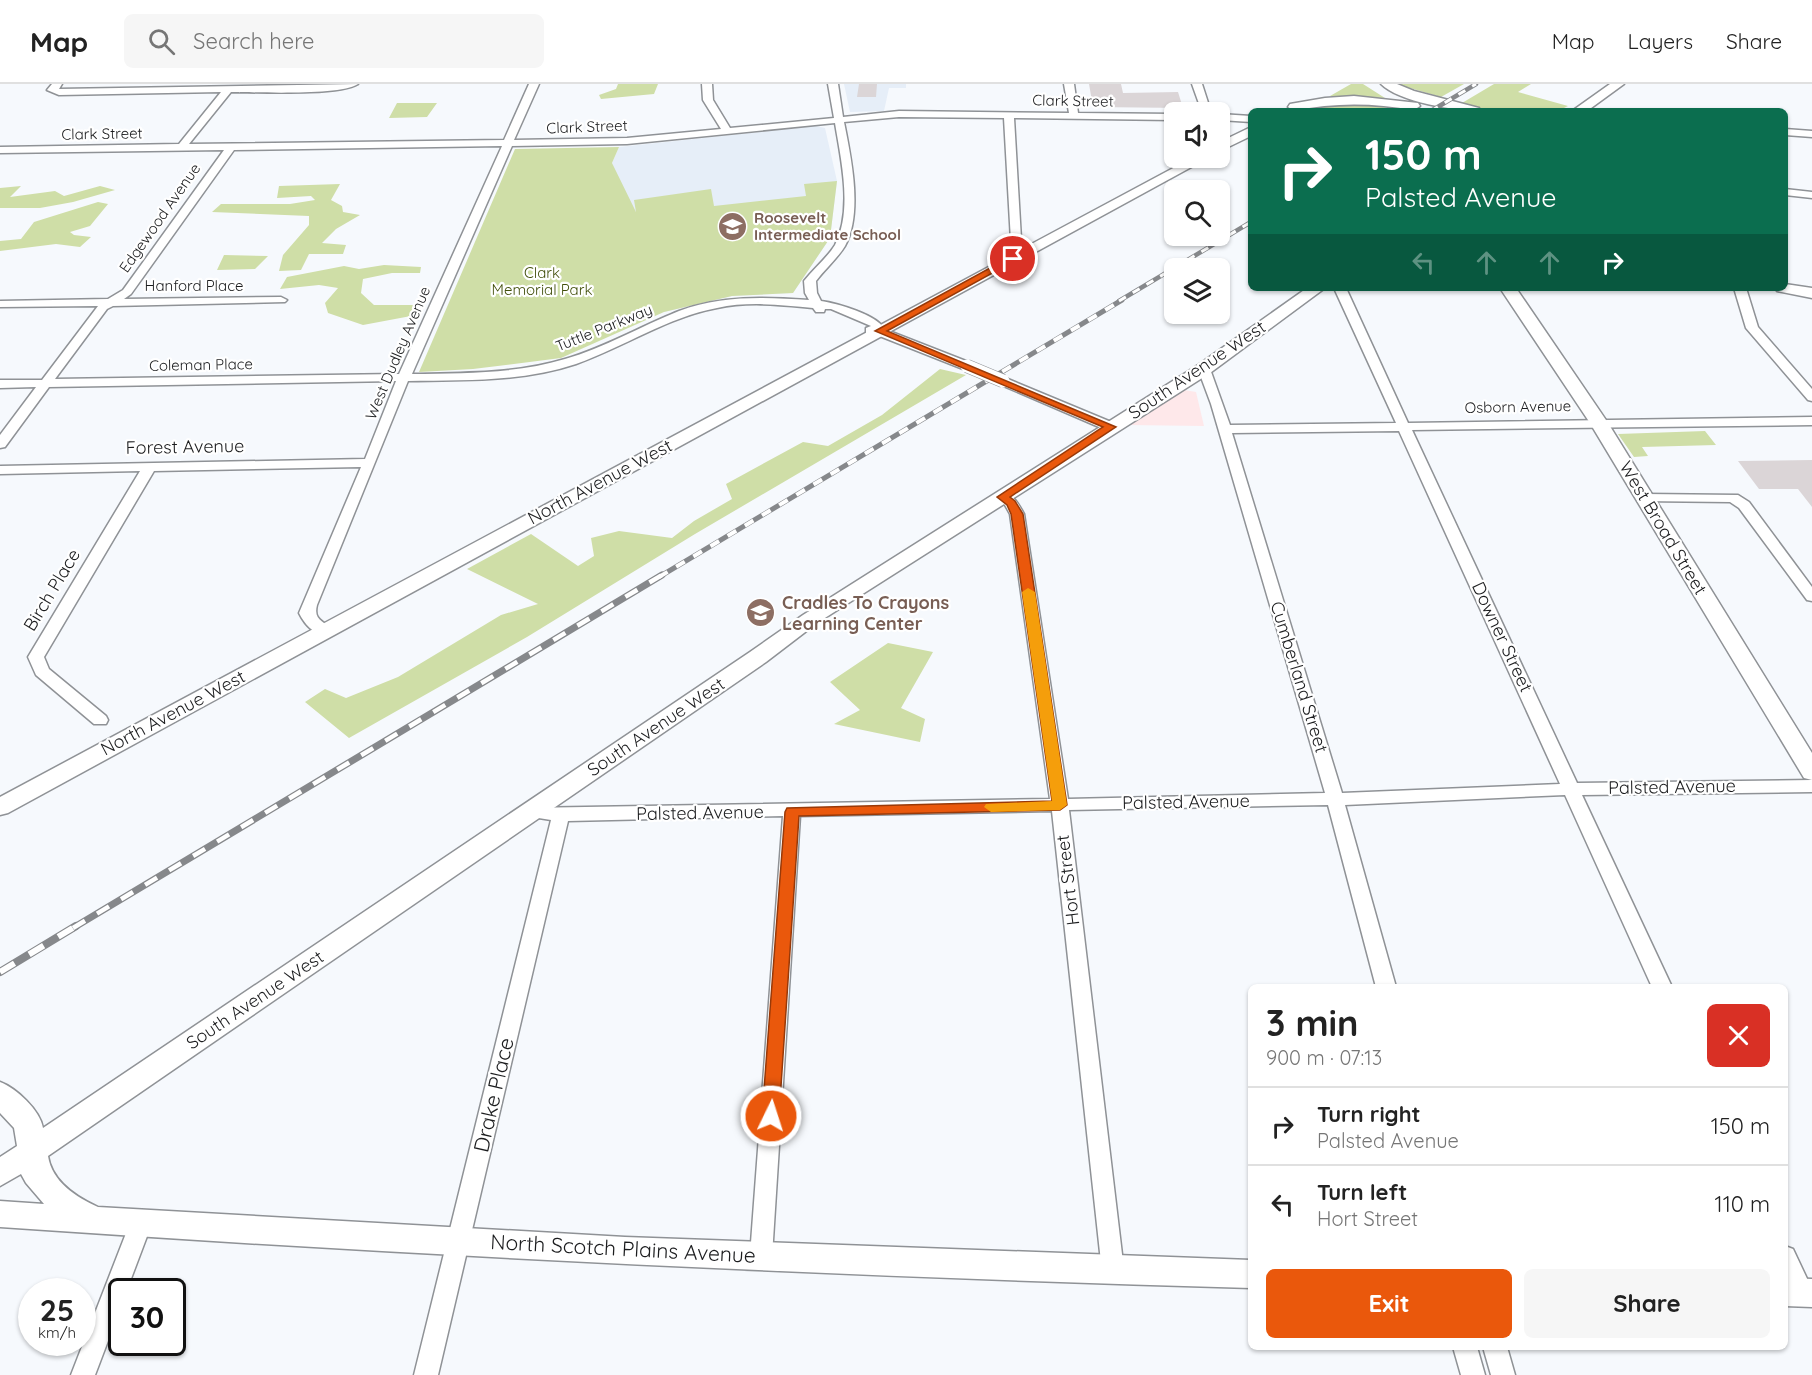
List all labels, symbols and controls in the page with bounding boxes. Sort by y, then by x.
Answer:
search box [124,14,544,68]
text: Map [30,24,88,59]
icon: search [145,25,178,58]
text: Search here [193,27,315,55]
text: Map [1552,28,1595,54]
text: Layers [1628,28,1693,54]
text: Share [1726,28,1782,54]
street label: Clark Street [1032,90,1114,111]
map controls [1164,102,1230,324]
button: sound [1164,102,1230,168]
street label: Clark Street [546,116,628,137]
street label: Clark Street [61,123,143,144]
text: 150 m [1365,128,1482,181]
icon: right [1266,132,1344,210]
street label: Edgewood Avenue [115,159,204,276]
button: search [1164,180,1230,246]
text: Palsted Avenue [1365,180,1557,214]
place label: Roosevelt Intermediate School [754,208,901,244]
school or university icon: Roosevelt Intermediate School [717,211,749,243]
pin [987,233,1038,284]
icon: arrive [996,242,1029,275]
icon: left [1407,246,1440,279]
icon: ahead [1470,246,1503,279]
icon: ahead [1533,246,1566,279]
icon: right [1596,246,1629,279]
button: layers [1164,258,1230,324]
park label: Clark Memorial Park [492,263,593,299]
street label: Hanford Place [145,276,243,295]
street label: West Dudley Avenue [361,283,434,422]
street label: Tuttle Parkway [553,300,655,356]
street label: South Avenue West [1124,315,1270,424]
street label: Coleman Place [149,354,253,375]
street label: Osborn Avenue [1465,396,1571,417]
street label: Forest Avenue [126,434,244,459]
street label: North Avenue West [524,434,676,529]
street label: West Broad Street [1614,457,1712,599]
street label: Birch Place [18,544,85,635]
street label: Downer Street [1467,578,1538,696]
place label: Cradles To Crayons Learning Center [782,591,950,635]
school or university icon: Cradles To Crayons Learning Center [745,597,777,629]
street label: Cumberland Street [1266,598,1333,755]
street label: North Avenue West [97,665,249,760]
street label: South Avenue West [583,672,729,781]
street label: Palsted Avenue [1608,774,1736,799]
street label: Palsted Avenue [1122,789,1250,814]
street label: Palsted Avenue [636,800,764,825]
street label: Hort Street [1051,834,1084,927]
street label: South Avenue West [182,945,328,1054]
text: 3 min [1266,1000,1359,1045]
button: close [1707,1004,1770,1067]
street label: Drake Place [467,1035,519,1155]
text: 900 m · 07:13 [1266,1045,1382,1070]
position arrow [739,1084,803,1148]
text: Turn right [1317,1100,1421,1128]
icon: right [1266,1110,1299,1143]
text: 150 m [1711,1112,1770,1140]
text: Palsted Avenue [1317,1128,1459,1153]
text: Turn left [1317,1178,1407,1206]
icon: left [1266,1188,1299,1221]
text: 110 m [1715,1190,1770,1218]
text: Hort Street [1317,1206,1418,1231]
street label: North Scotch Plains Avenue [490,1228,756,1268]
button: Exit [1266,1269,1512,1338]
button: Share [1524,1269,1770,1338]
speed limit sign: 30 [108,1278,186,1356]
text: 25 [40,1291,74,1329]
text: km/h [38,1323,76,1342]

